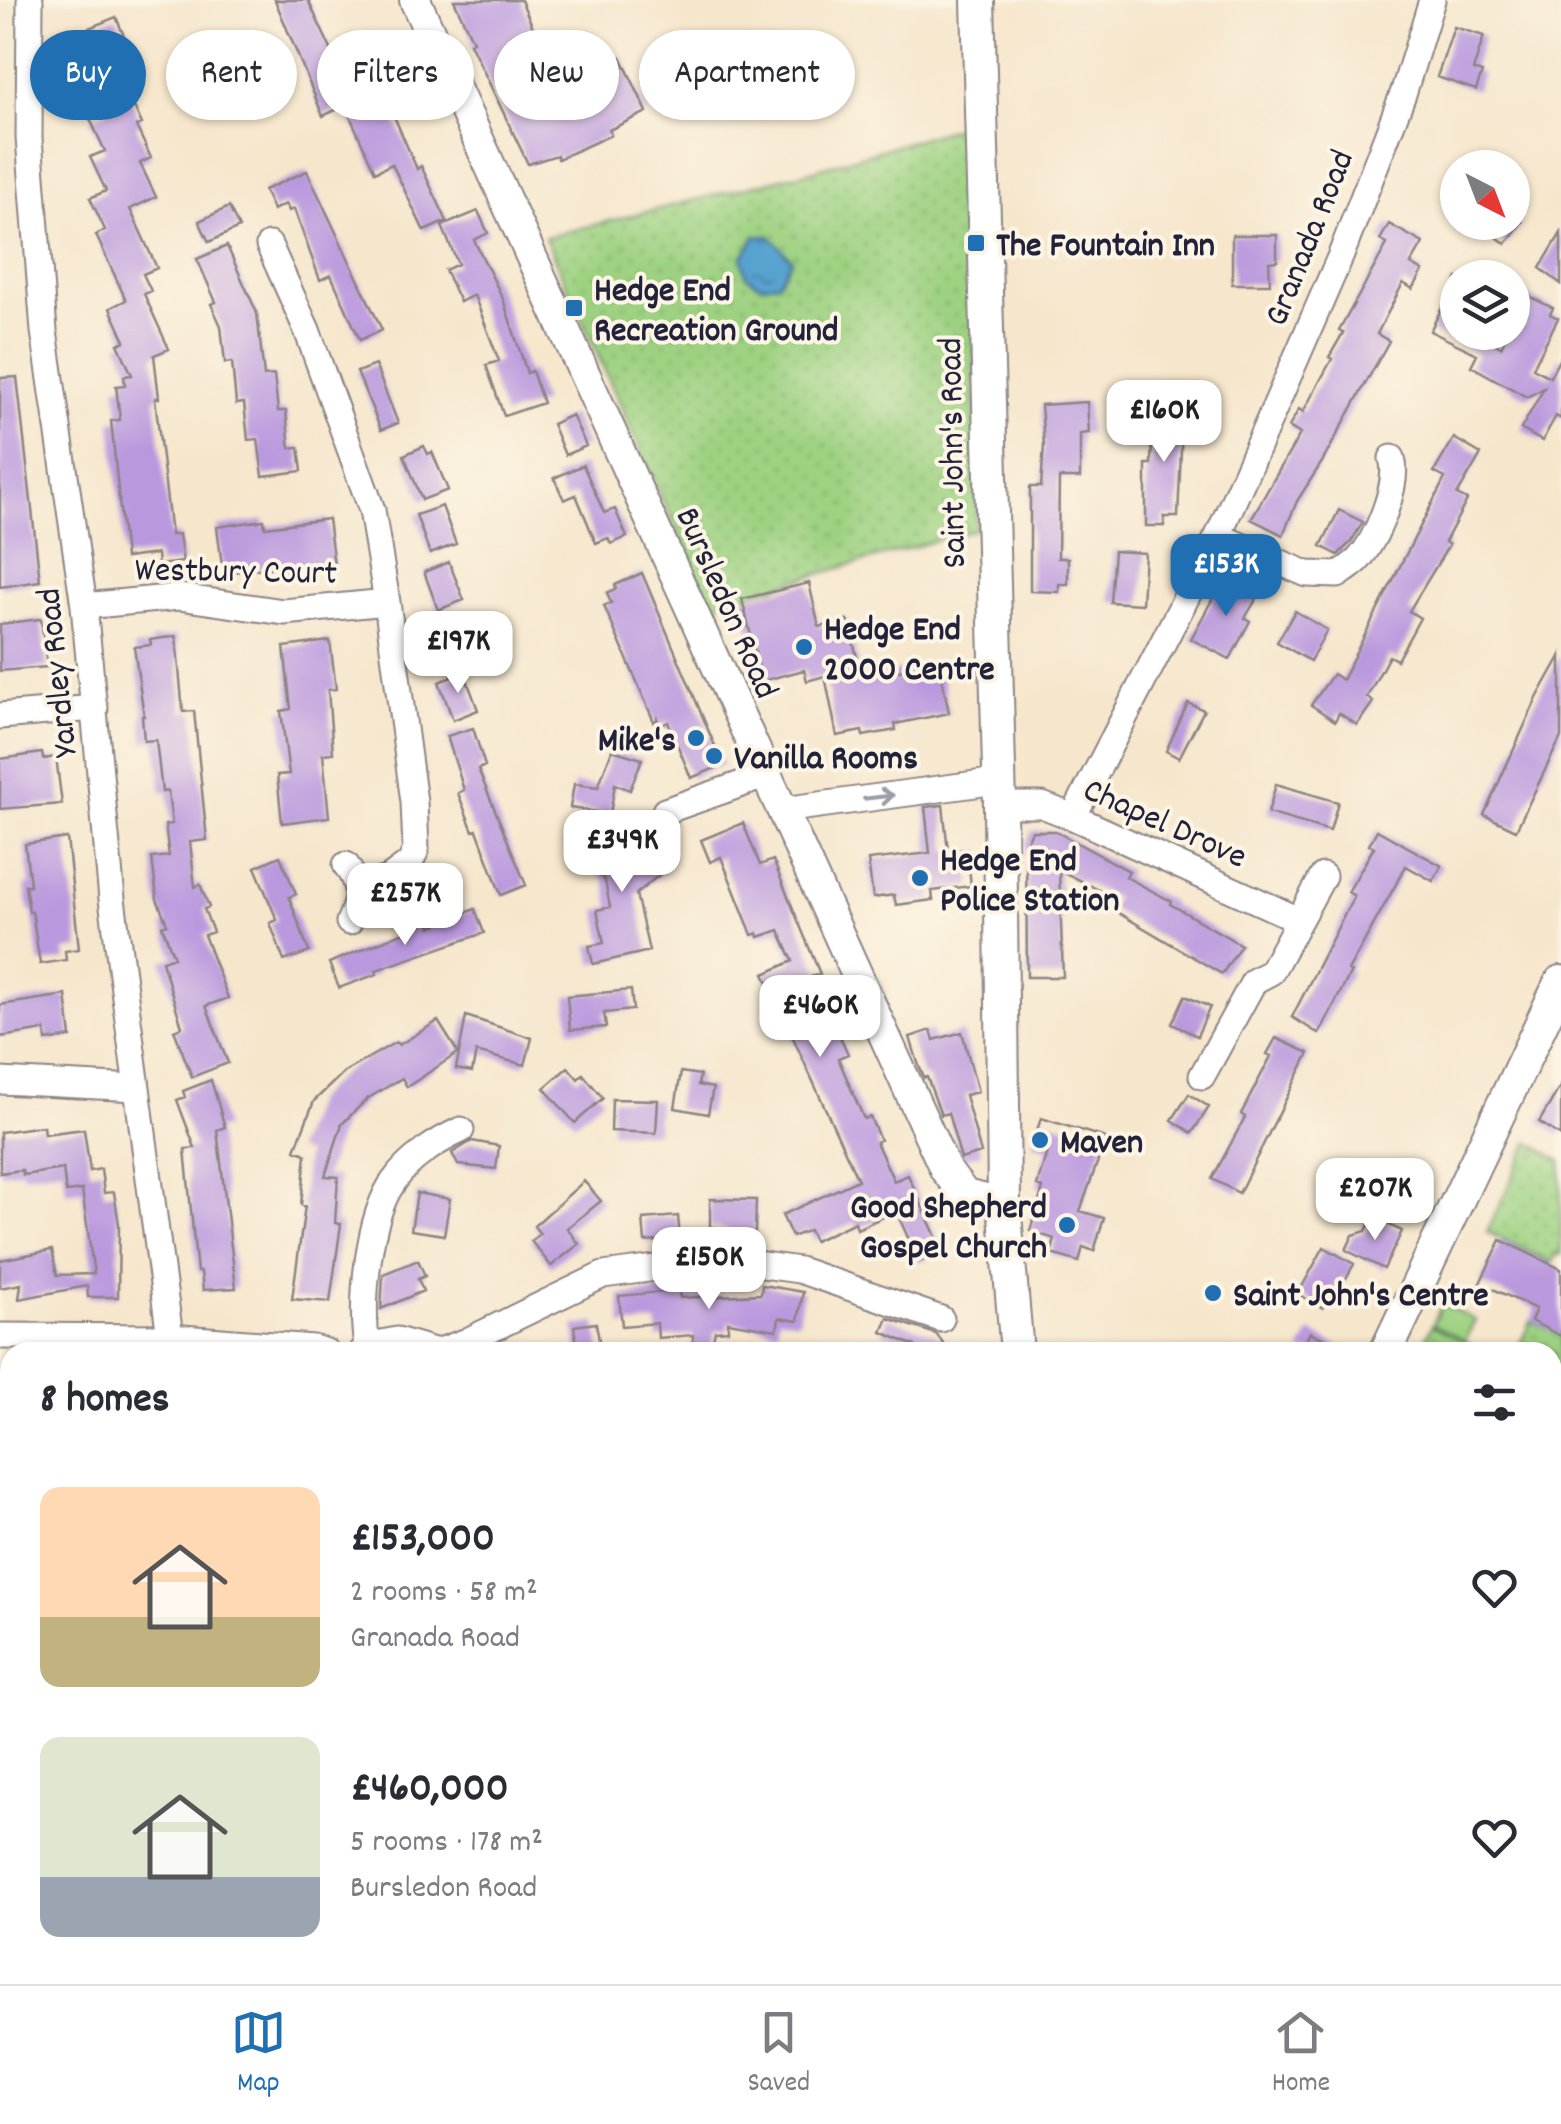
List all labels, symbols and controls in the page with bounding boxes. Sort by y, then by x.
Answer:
chip: Buy [30,30,146,120]
chip: Rent [166,30,297,120]
chip: Filters [317,30,474,120]
chip: New [494,30,619,120]
chip: Apartment [639,30,855,120]
street label: Granada Road [1254,143,1370,334]
north arrow [1440,150,1530,240]
map controls [1440,150,1530,350]
place label: The Fountain Inn [996,223,1215,273]
marker: The Fountain Inn [965,232,987,254]
button: layers [1440,260,1530,350]
place label: Hedge End Recreation Ground [594,268,838,358]
marker: Hedge End Recreation Ground [563,297,585,319]
street label: Saint John's Road [928,337,982,569]
pin: £160K [1094,380,1234,465]
text: £160K [1129,389,1199,435]
street label: Bursledon Road [660,500,789,708]
pin: £153K [1156,534,1296,619]
text: £153K [1193,543,1259,589]
street label: Westbury Court [134,547,338,601]
street label: Yardley Road [26,585,94,760]
place label: Hedge End 2000 Centre [824,607,995,697]
pin: £197K [388,611,528,696]
text: £197K [426,620,490,666]
marker: Hedge End 2000 Centre [793,636,815,658]
place label: Mike's [598,718,676,768]
marker: Mike's [685,727,707,749]
place label: Vanilla Rooms [734,736,918,786]
marker: Vanilla Rooms [703,745,725,767]
street label: Chapel Drove [1074,767,1254,884]
one-way arrow [862,787,894,806]
pin: £349K [552,810,692,895]
text: £349K [586,819,658,865]
place label: Hedge End Police Station [940,838,1120,928]
pin: £257K [335,863,475,948]
marker: Hedge End Police Station [909,867,931,889]
text: £257K [369,872,441,918]
pin: £460K [750,975,890,1060]
text: £460K [781,984,859,1030]
place label: Maven [1060,1120,1143,1170]
marker: Maven [1029,1129,1051,1151]
pin: £207K [1305,1158,1445,1243]
text: £207K [1338,1167,1412,1213]
place label: Good Shepherd Gospel Church [850,1185,1047,1275]
marker: Good Shepherd Gospel Church [1056,1214,1078,1236]
pin: £150K [639,1227,779,1312]
text: £150K [674,1236,744,1282]
place label: Saint John's Centre [1233,1273,1489,1323]
marker: Saint John's Centre [1202,1282,1224,1304]
text: 8 homes [40,1372,169,1432]
icon: filters [1467,1375,1522,1430]
text: £153,000 [350,1511,495,1571]
icon: home [120,1527,240,1647]
icon: heart [1467,1560,1522,1615]
text: 2 rooms · 58 m² [350,1571,538,1617]
text: Granada Road [350,1617,520,1663]
text: £460,000 [350,1761,509,1821]
icon: home [120,1777,240,1897]
icon: heart [1467,1810,1522,1865]
text: 5 rooms · 178 m² [350,1821,543,1867]
text: Bursledon Road [350,1867,537,1913]
tab: Map [231,2005,286,2105]
tab: Saved [748,2005,810,2105]
tab: Home [1272,2005,1330,2105]

